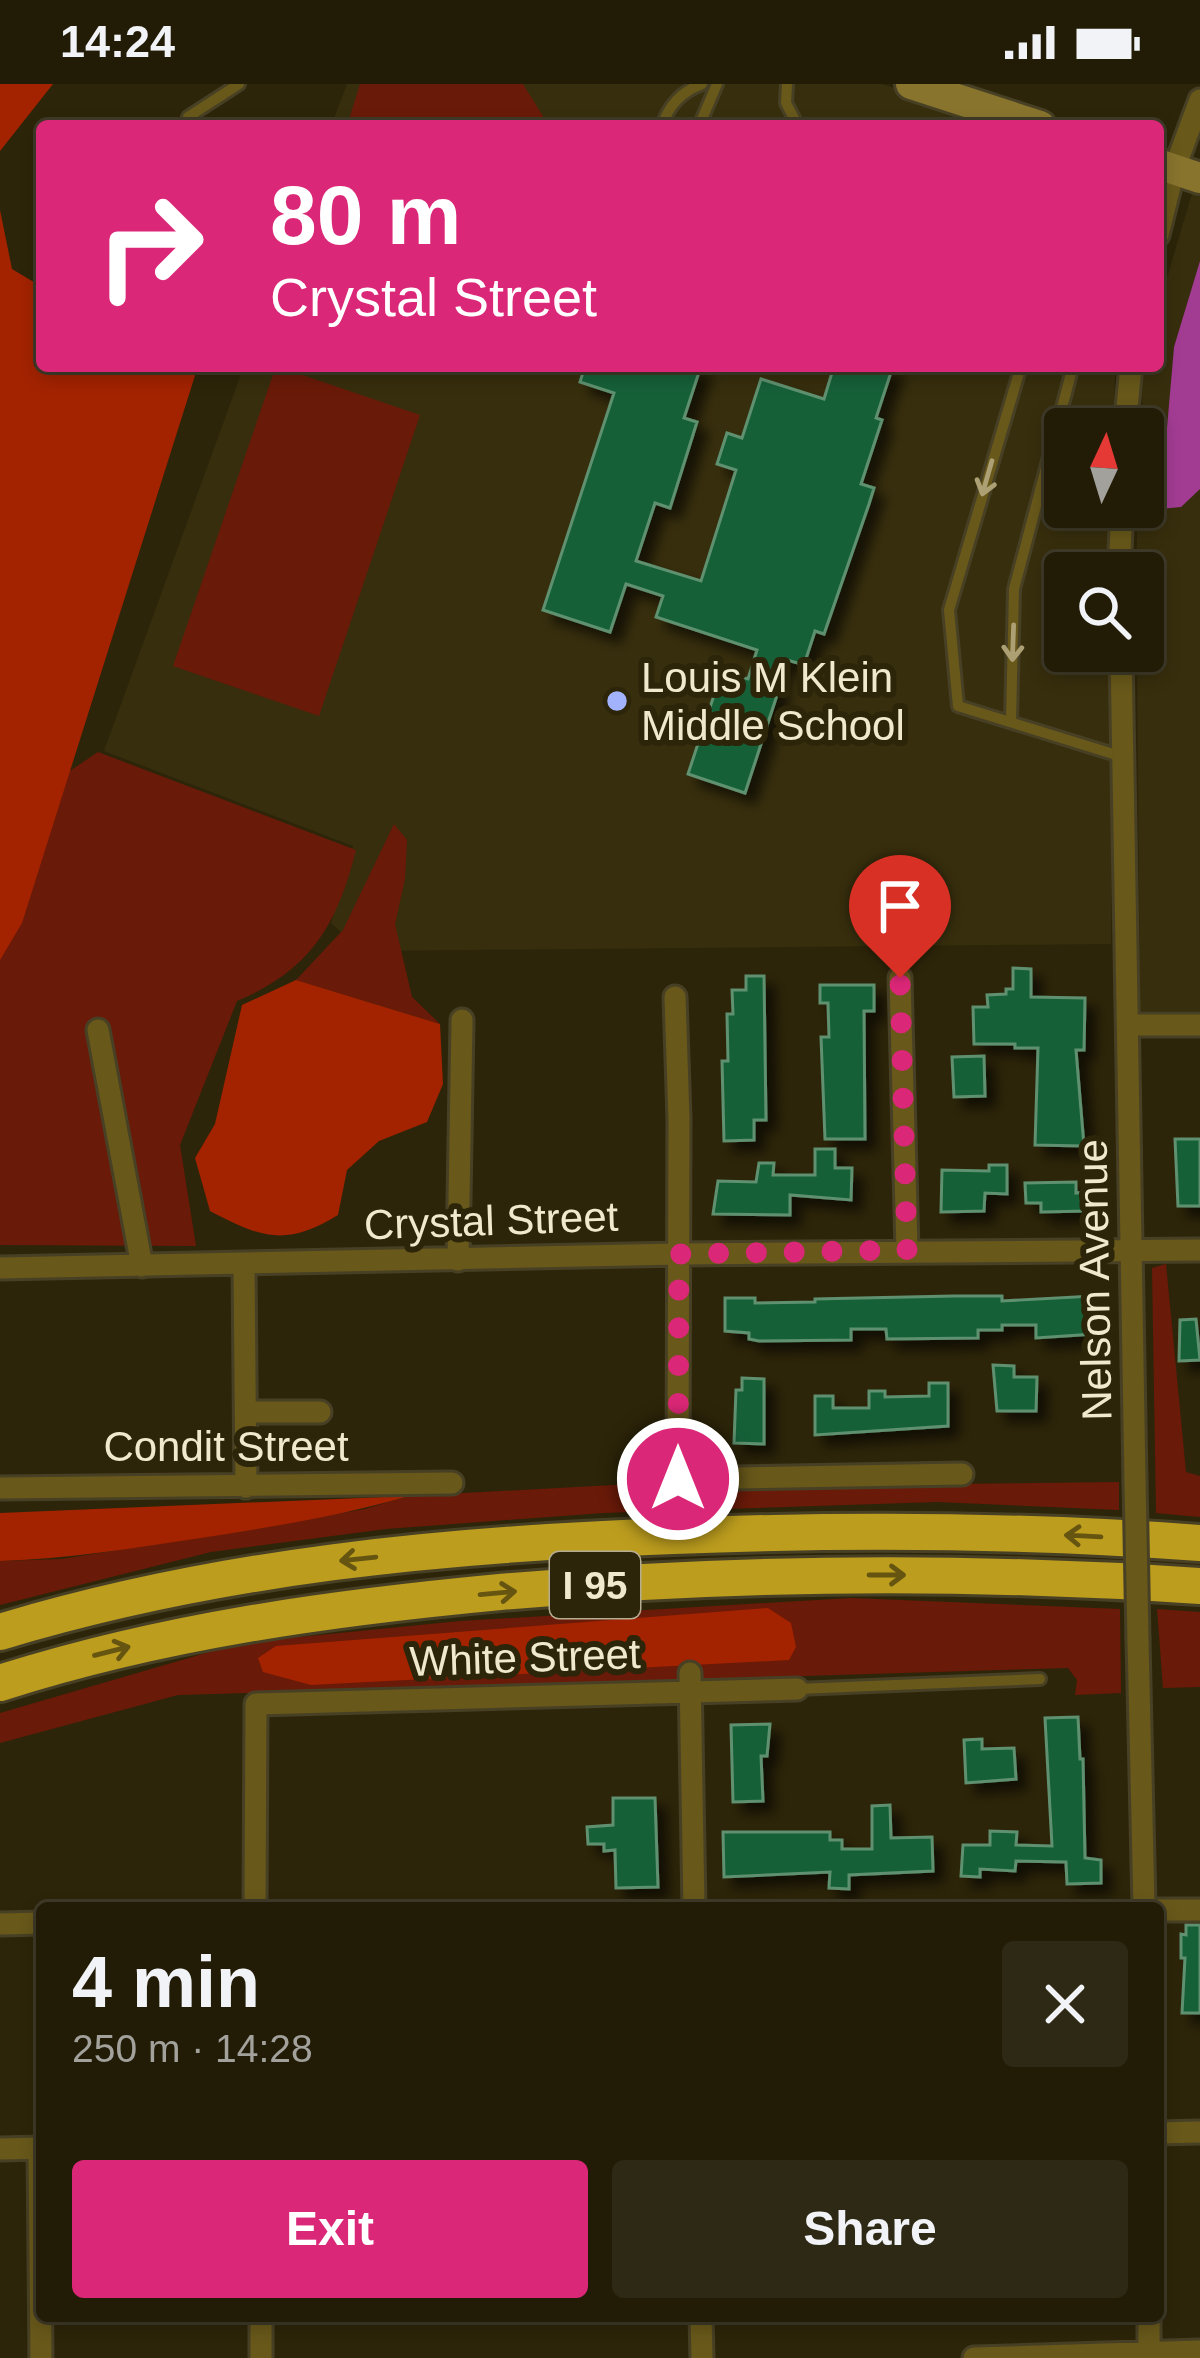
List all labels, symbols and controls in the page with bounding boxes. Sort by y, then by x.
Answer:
text: 14:24 [60,16,175,67]
icon: right [72,168,228,324]
text: 80 m [270,168,461,262]
text: Crystal Street [270,267,597,327]
north arrow [1044,408,1164,528]
map controls [1044,408,1164,672]
one-way arrow [975,458,997,496]
button: search [1044,552,1164,672]
one-way arrow [1001,623,1024,662]
place label: Louis M Klein Middle School [641,654,905,749]
marker: Louis M Klein Middle School [604,688,630,714]
pin [849,855,951,978]
icon: arrive [867,873,933,939]
street label: Nelson Avenue [1069,1139,1120,1421]
street label: Crystal Street [363,1193,619,1248]
position arrow [615,1416,741,1542]
street label: Condit Street [103,1423,349,1470]
one-way arrow [1064,1524,1103,1547]
one-way arrow [339,1548,378,1570]
road number: I 95 [550,1552,640,1618]
one-way arrow [867,1564,906,1586]
one-way arrow [478,1581,517,1604]
street label: White Street [409,1630,642,1685]
one-way arrow [93,1639,131,1661]
button: close [1002,1941,1128,2067]
text: 4 min [72,1942,260,2022]
text: 250 m · 14:28 [72,2027,313,2070]
button: Exit [72,2160,588,2298]
button: Share [612,2160,1128,2298]

